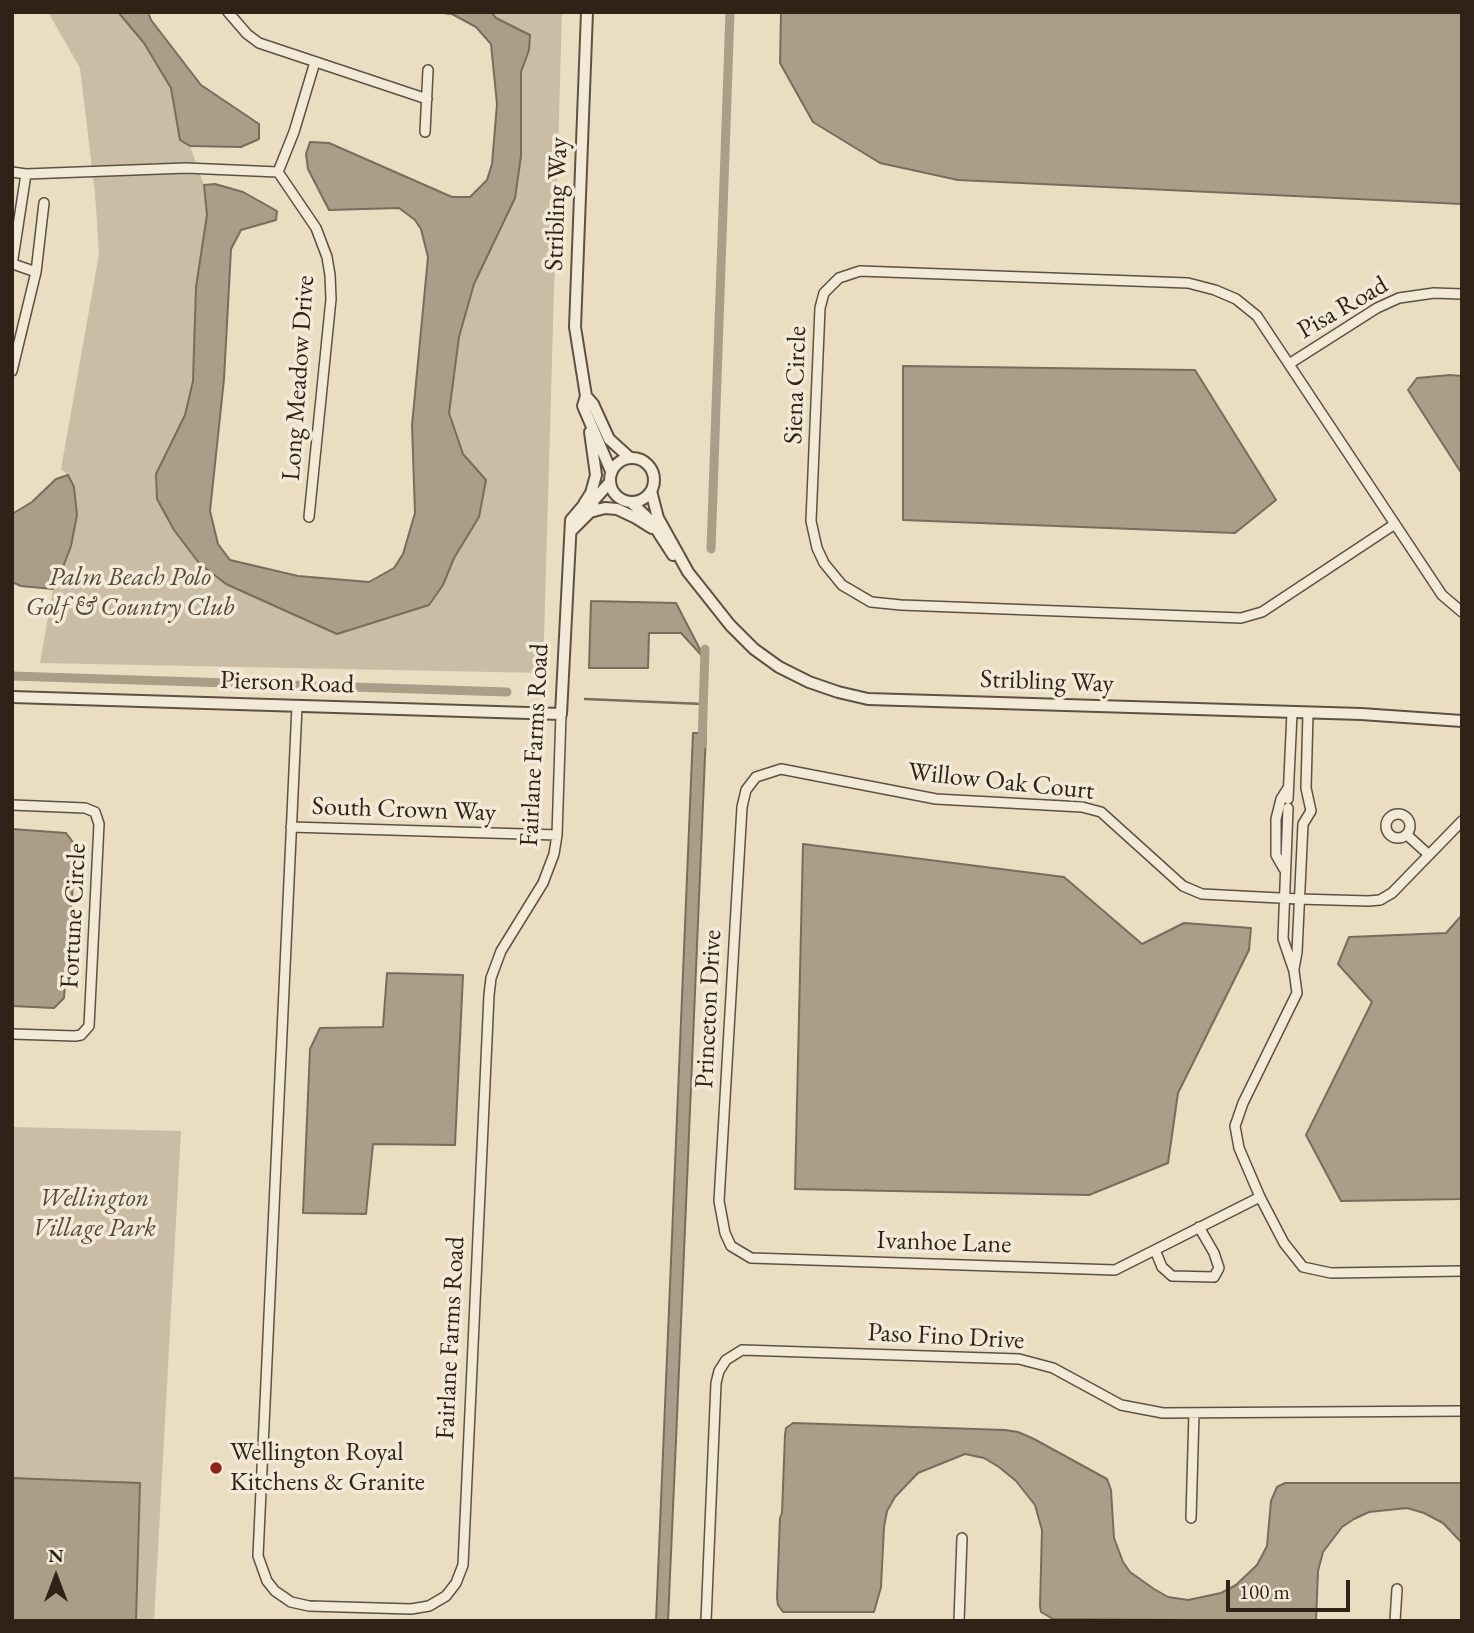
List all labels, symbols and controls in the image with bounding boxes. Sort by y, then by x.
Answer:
street label: Stribling Way [539,137,575,271]
street label: Pisa Road [1292,270,1394,346]
street label: Long Meadow Drive [276,274,322,482]
street label: Siena Circle [778,325,814,445]
park label: Palm Beach Polo Golf & Country Club [26,562,234,624]
street label: Fairlane Farms Road [514,643,556,847]
street label: Stribling Way [980,664,1114,700]
street label: Pierson Road [219,665,355,701]
street label: Willow Oak Court [906,757,1096,807]
street label: South Crown Way [311,791,497,829]
street label: Fortune Circle [55,843,93,989]
street label: Princeton Drive [689,929,729,1089]
park label: Wellington Village Park [32,1183,156,1244]
street label: Ivanhoe Lane [876,1225,1012,1261]
street label: Fairlane Farms Road [430,1236,472,1440]
street label: Paso Fino Drive [867,1317,1025,1357]
place label: Wellington Royal Kitchens & Granite [230,1437,425,1498]
marker: Wellington Royal Kitchens & Granite [208,1460,224,1476]
north arrow [21,1542,91,1612]
text: N [48,1543,64,1568]
scale bar [1229,1566,1353,1610]
text: 100 m [1239,1578,1290,1605]

